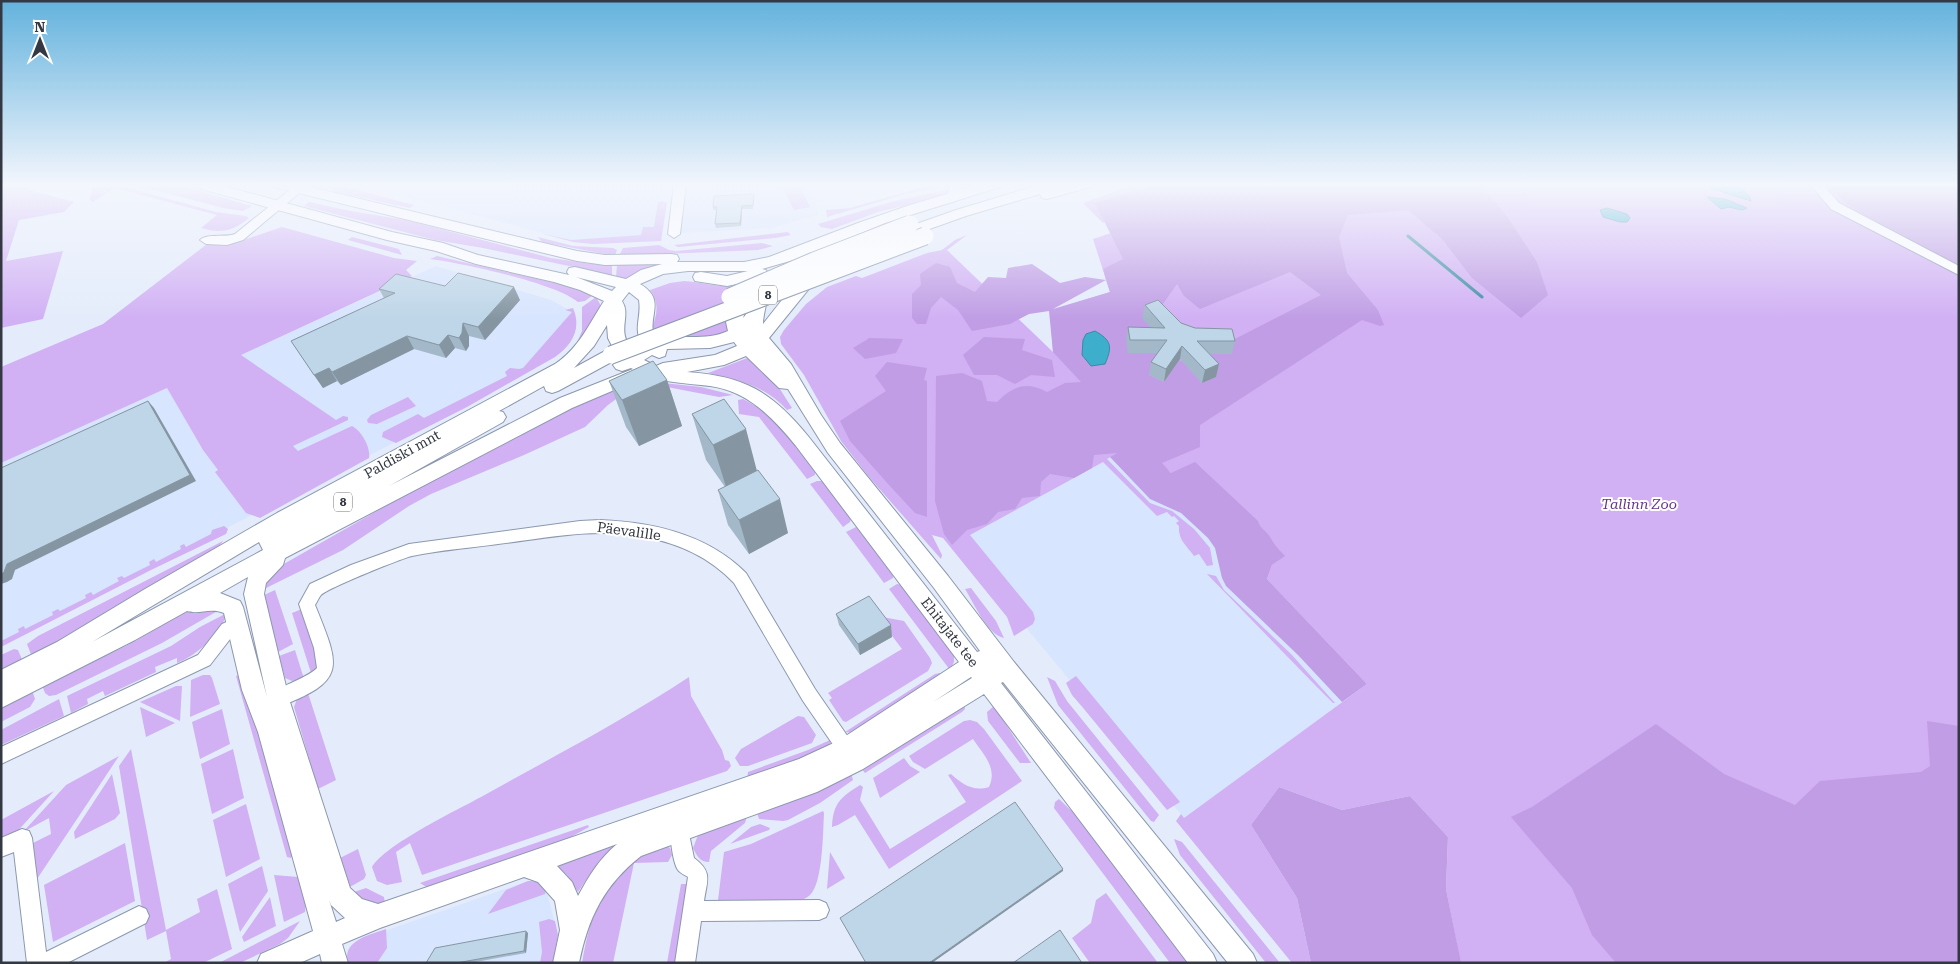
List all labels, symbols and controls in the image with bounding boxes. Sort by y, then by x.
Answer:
north arrow [15,15,65,65]
text: N [35,19,46,35]
road number: 8 [759,286,777,304]
street label: Paldiski mnt [361,426,443,482]
road number: 8 [334,492,352,512]
park label: Tallinn Zoo [1601,496,1677,512]
street label: Päevalille [596,519,662,543]
street label: Ehitajate tee [918,594,982,670]

